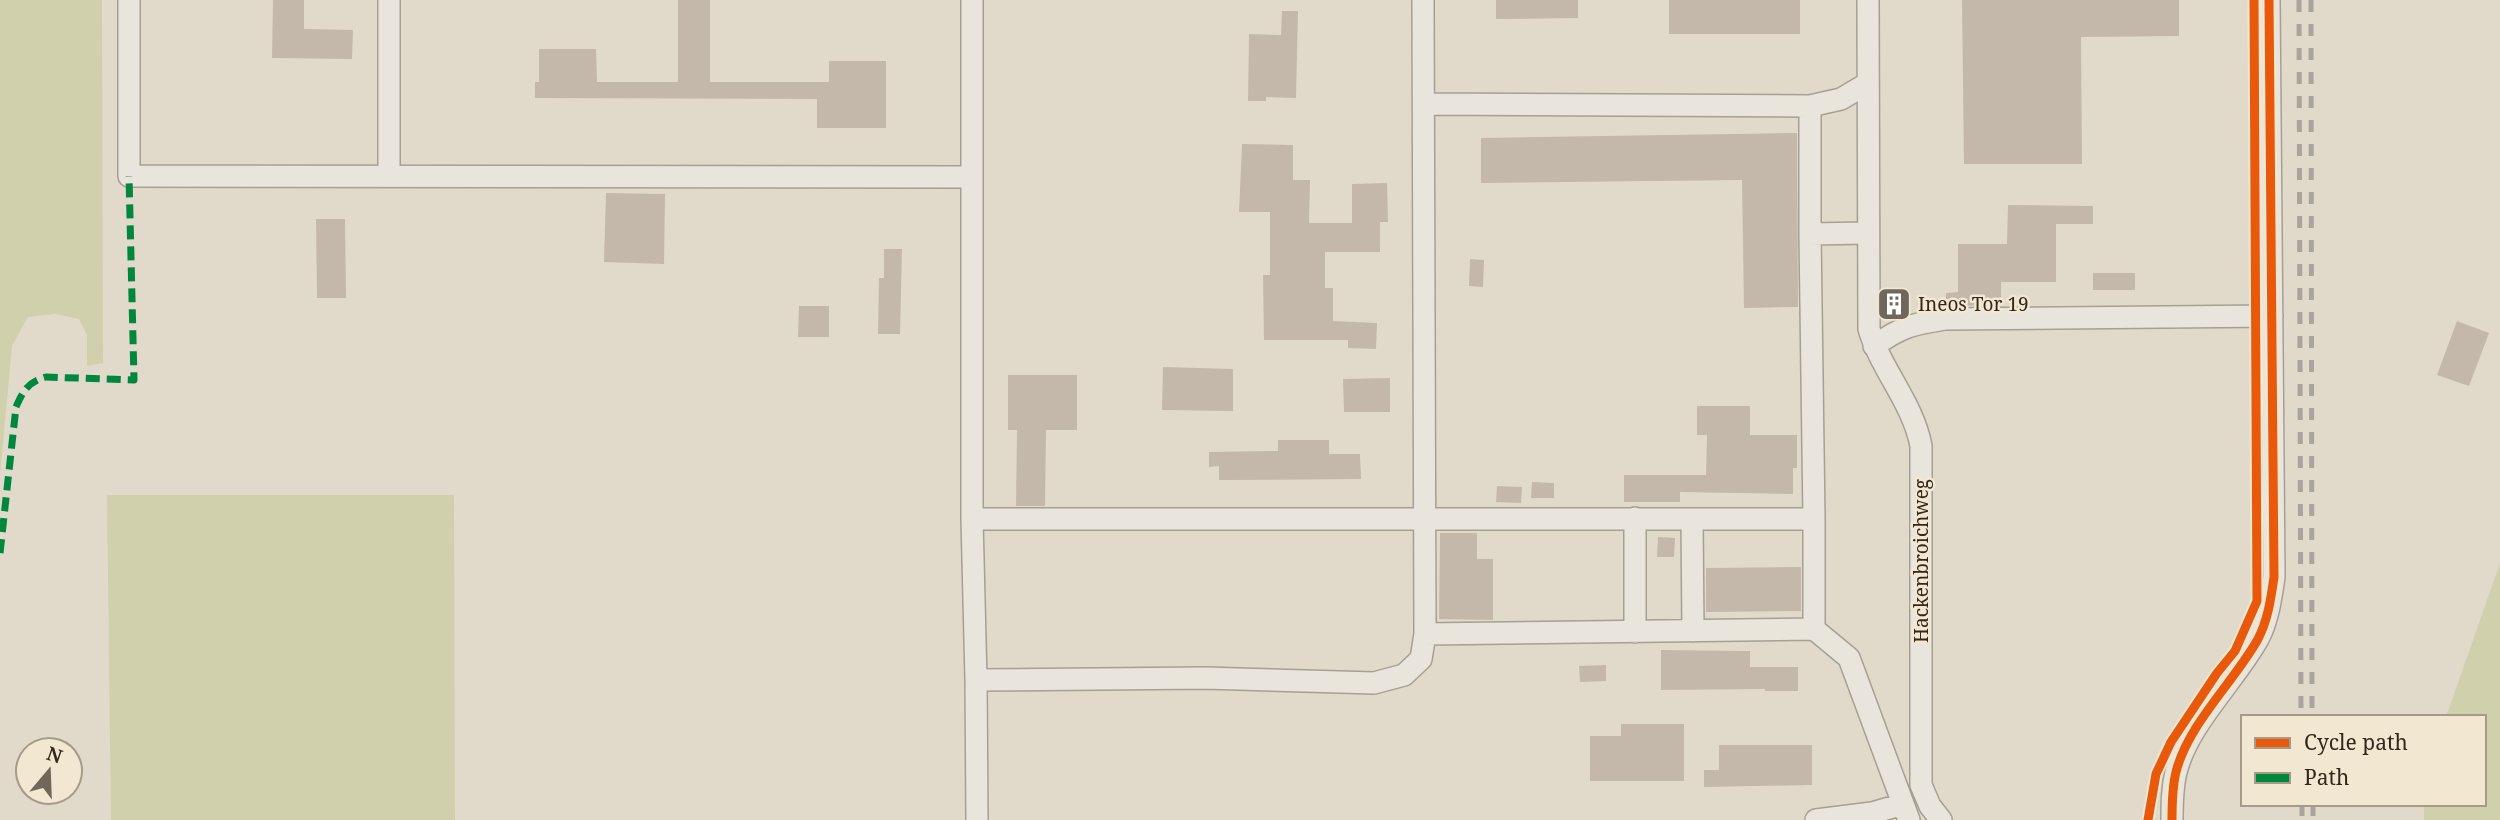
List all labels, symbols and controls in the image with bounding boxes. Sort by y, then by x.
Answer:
building icon: Ineos Tor 19 [1875,285,1913,323]
place label: Ineos Tor 19 [1918,291,2029,317]
street label: Hackenbroichweg [1908,479,1934,643]
legend [2241,715,2486,806]
text: Cycle path [2304,728,2408,756]
north arrow [14,736,84,806]
text: N [43,740,66,770]
text: Path [2304,763,2349,791]

